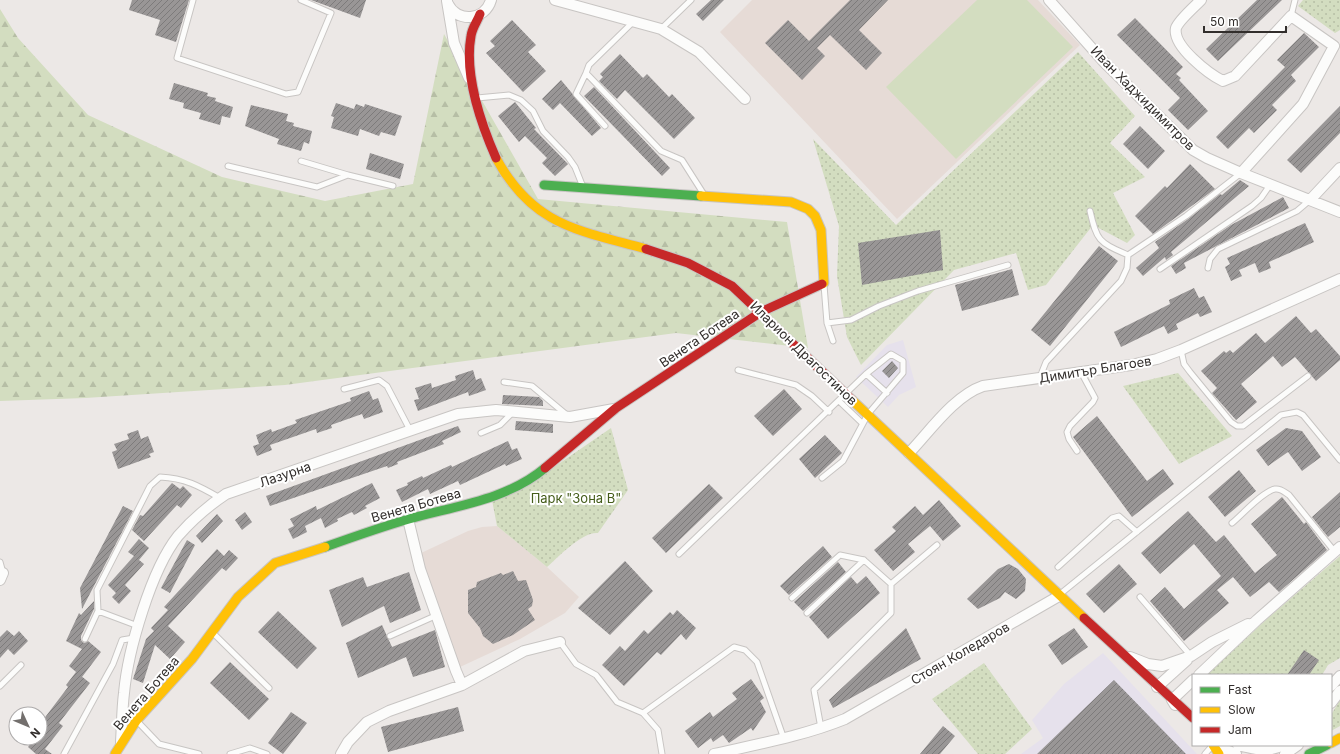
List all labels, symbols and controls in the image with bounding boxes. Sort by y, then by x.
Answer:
scale bar [1204,8,1286,34]
text: 50 m [1210,14,1239,29]
street label: Иван Хаджидимитров [1088,43,1198,153]
street label: Иларион Драгостинов [747,298,861,408]
street label: Венета Ботева [656,305,742,371]
street label: Димитър Благоев [1038,352,1152,386]
street label: Лазурна [257,458,313,490]
street label: Венета Ботева [369,485,463,525]
park label: Парк "Зона В" [531,490,621,506]
street label: Стоян Коледаров [908,618,1012,688]
street label: Венета Ботева [110,653,182,733]
legend [1192,674,1332,746]
text: Fast [1228,682,1252,697]
text: Slow [1228,702,1256,717]
north arrow [8,706,48,746]
text: Jam [1228,722,1252,737]
text: N [27,725,43,741]

